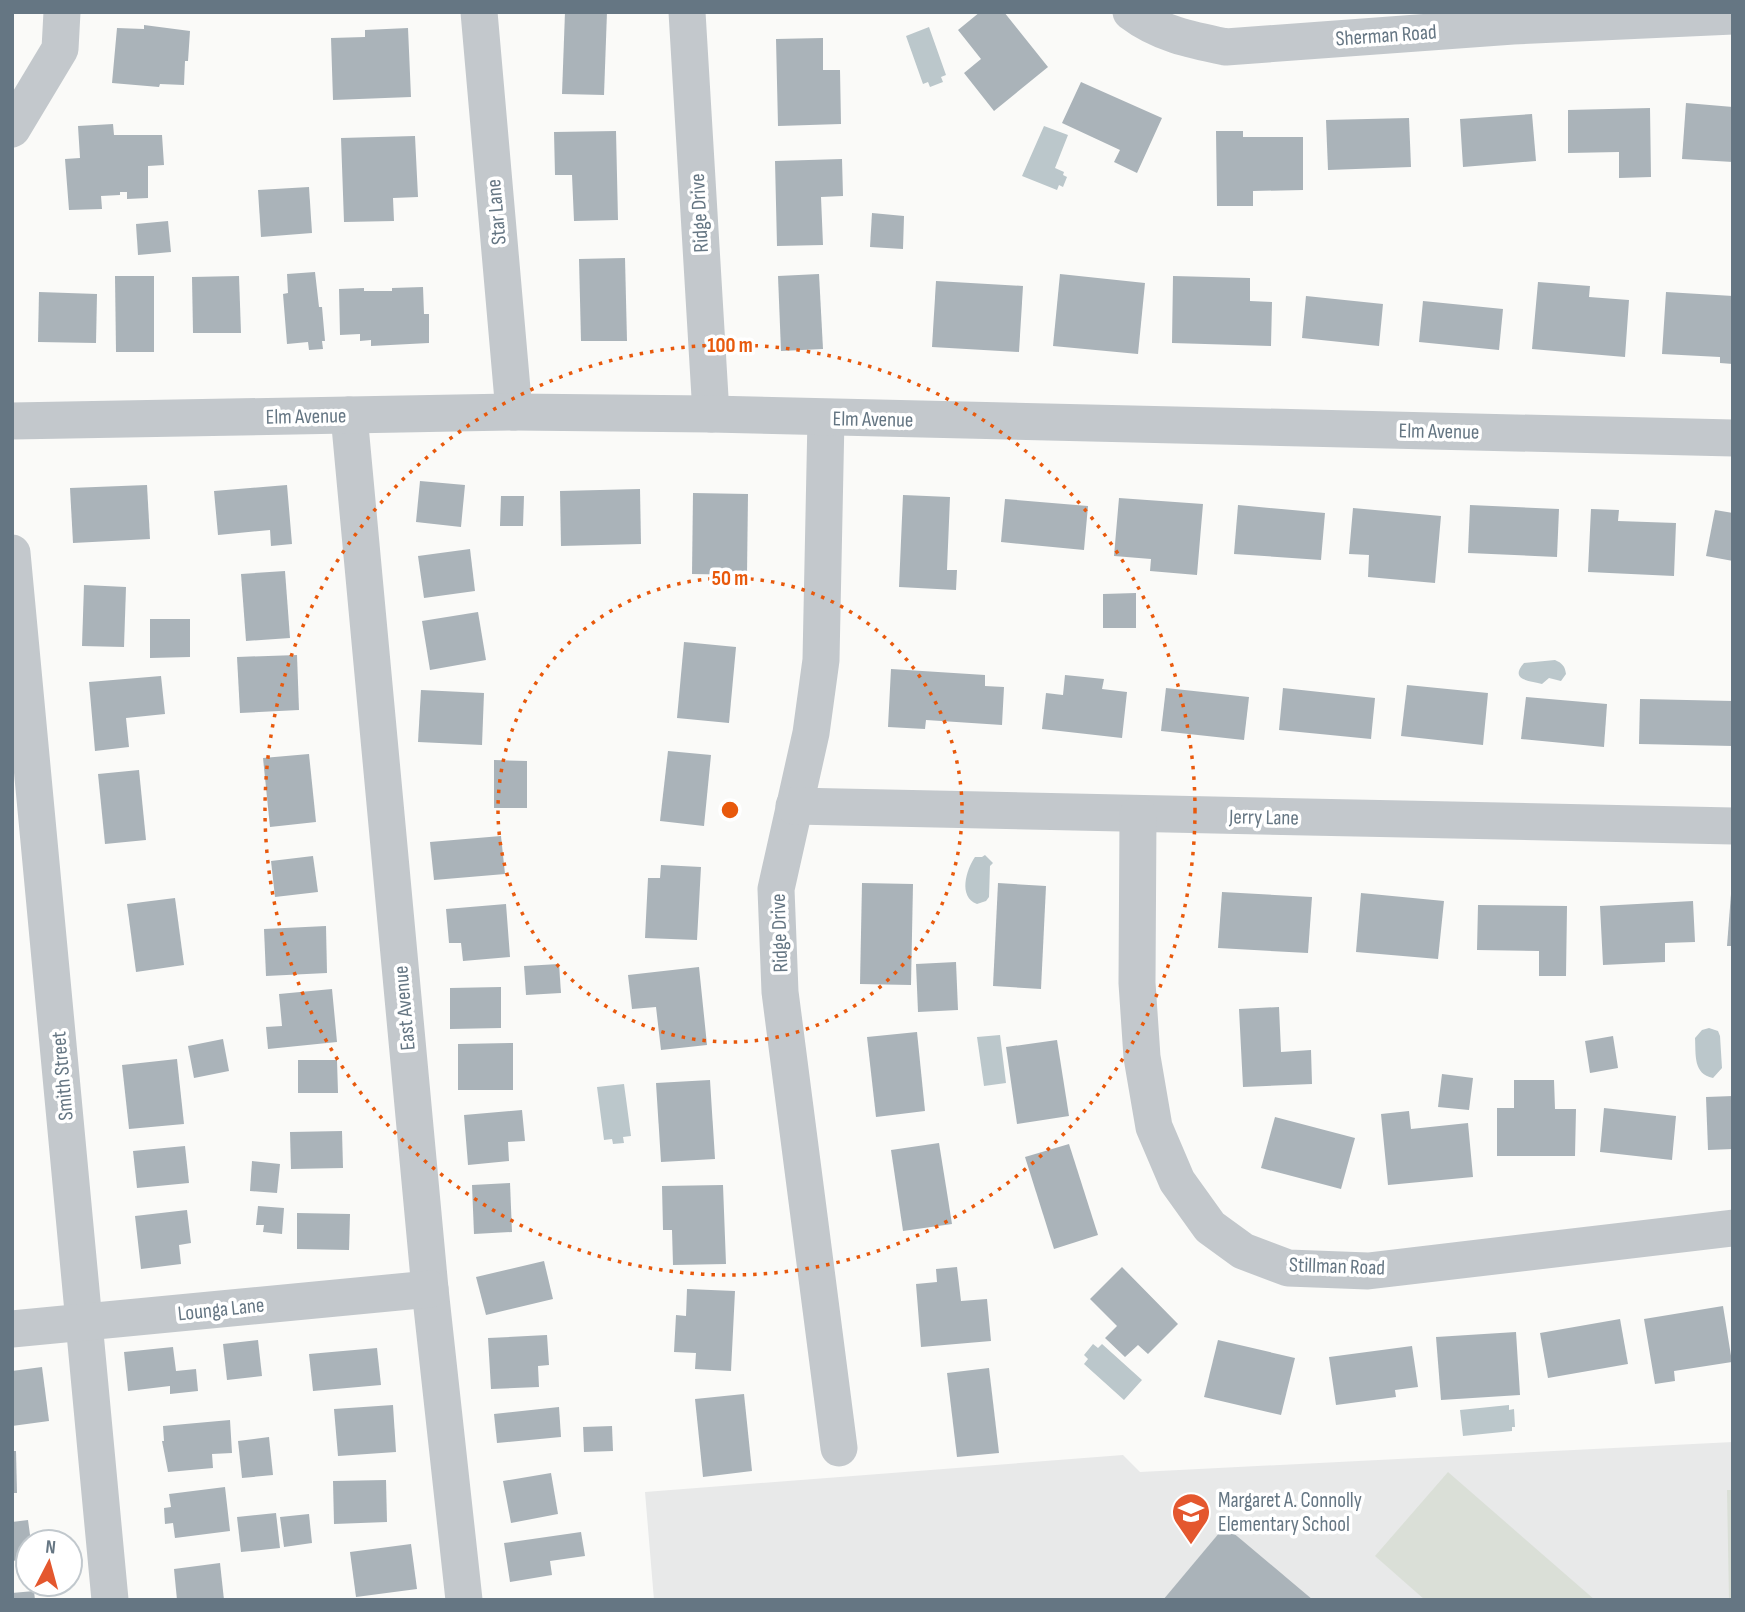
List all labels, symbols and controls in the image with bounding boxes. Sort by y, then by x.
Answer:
street label: Sherman Road [1335,19,1437,52]
street label: Ridge Drive [685,173,714,253]
street label: Star Lane [481,178,512,246]
text: 100 m [707,333,753,358]
street label: Elm Avenue [265,403,347,430]
street label: Elm Avenue [832,406,914,433]
street label: Elm Avenue [1398,418,1480,445]
text: 50 m [712,566,748,591]
centre of rings [718,798,742,822]
street label: Jerry Lane [1228,804,1299,831]
street label: Ridge Drive [766,893,793,973]
street label: East Avenue [388,964,421,1051]
street label: Smith Street [46,1030,79,1122]
street label: Stillman Road [1289,1252,1385,1281]
street label: Lounga Lane [177,1293,266,1326]
place label: Margaret A. Connolly Elementary School [1218,1488,1362,1537]
school or university icon: Margaret A. Connolly Elementary School [1170,1491,1212,1546]
north arrow [14,1528,84,1598]
text: N [44,1536,57,1560]

